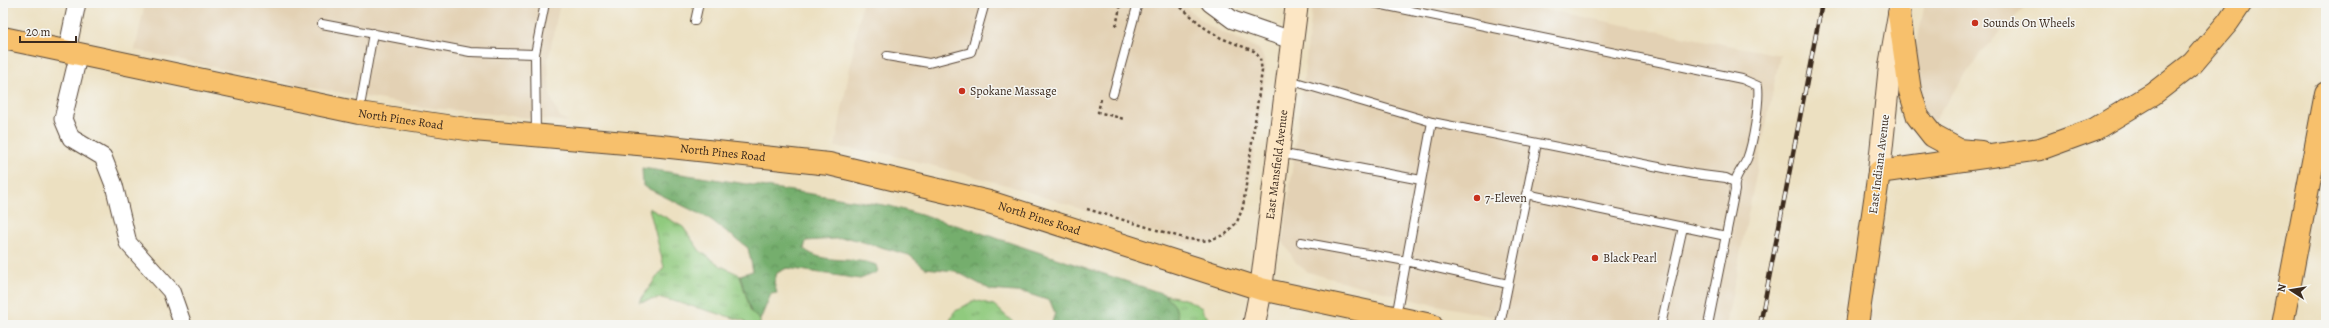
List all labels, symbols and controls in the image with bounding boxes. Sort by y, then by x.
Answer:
place label: Sounds On Wheels [1983,15,2075,31]
scale bar [20,18,76,44]
marker: Sounds On Wheels [1970,18,1980,28]
text: 20 m [26,24,50,40]
place label: Spokane Massage [970,83,1057,99]
marker: Spokane Massage [957,86,967,96]
street label: North Pines Road [357,105,445,134]
street label: East Mansfield Avenue [1262,109,1292,221]
street label: East Indiana Avenue [1865,113,1893,215]
street label: North Pines Road [679,140,767,165]
place label: 7-Eleven [1485,190,1527,206]
marker: 7-Eleven [1472,193,1482,203]
street label: North Pines Road [996,197,1083,239]
place label: Black Pearl [1603,250,1657,266]
marker: Black Pearl [1590,253,1600,263]
north arrow [2271,270,2311,310]
text: N [2274,283,2290,294]

